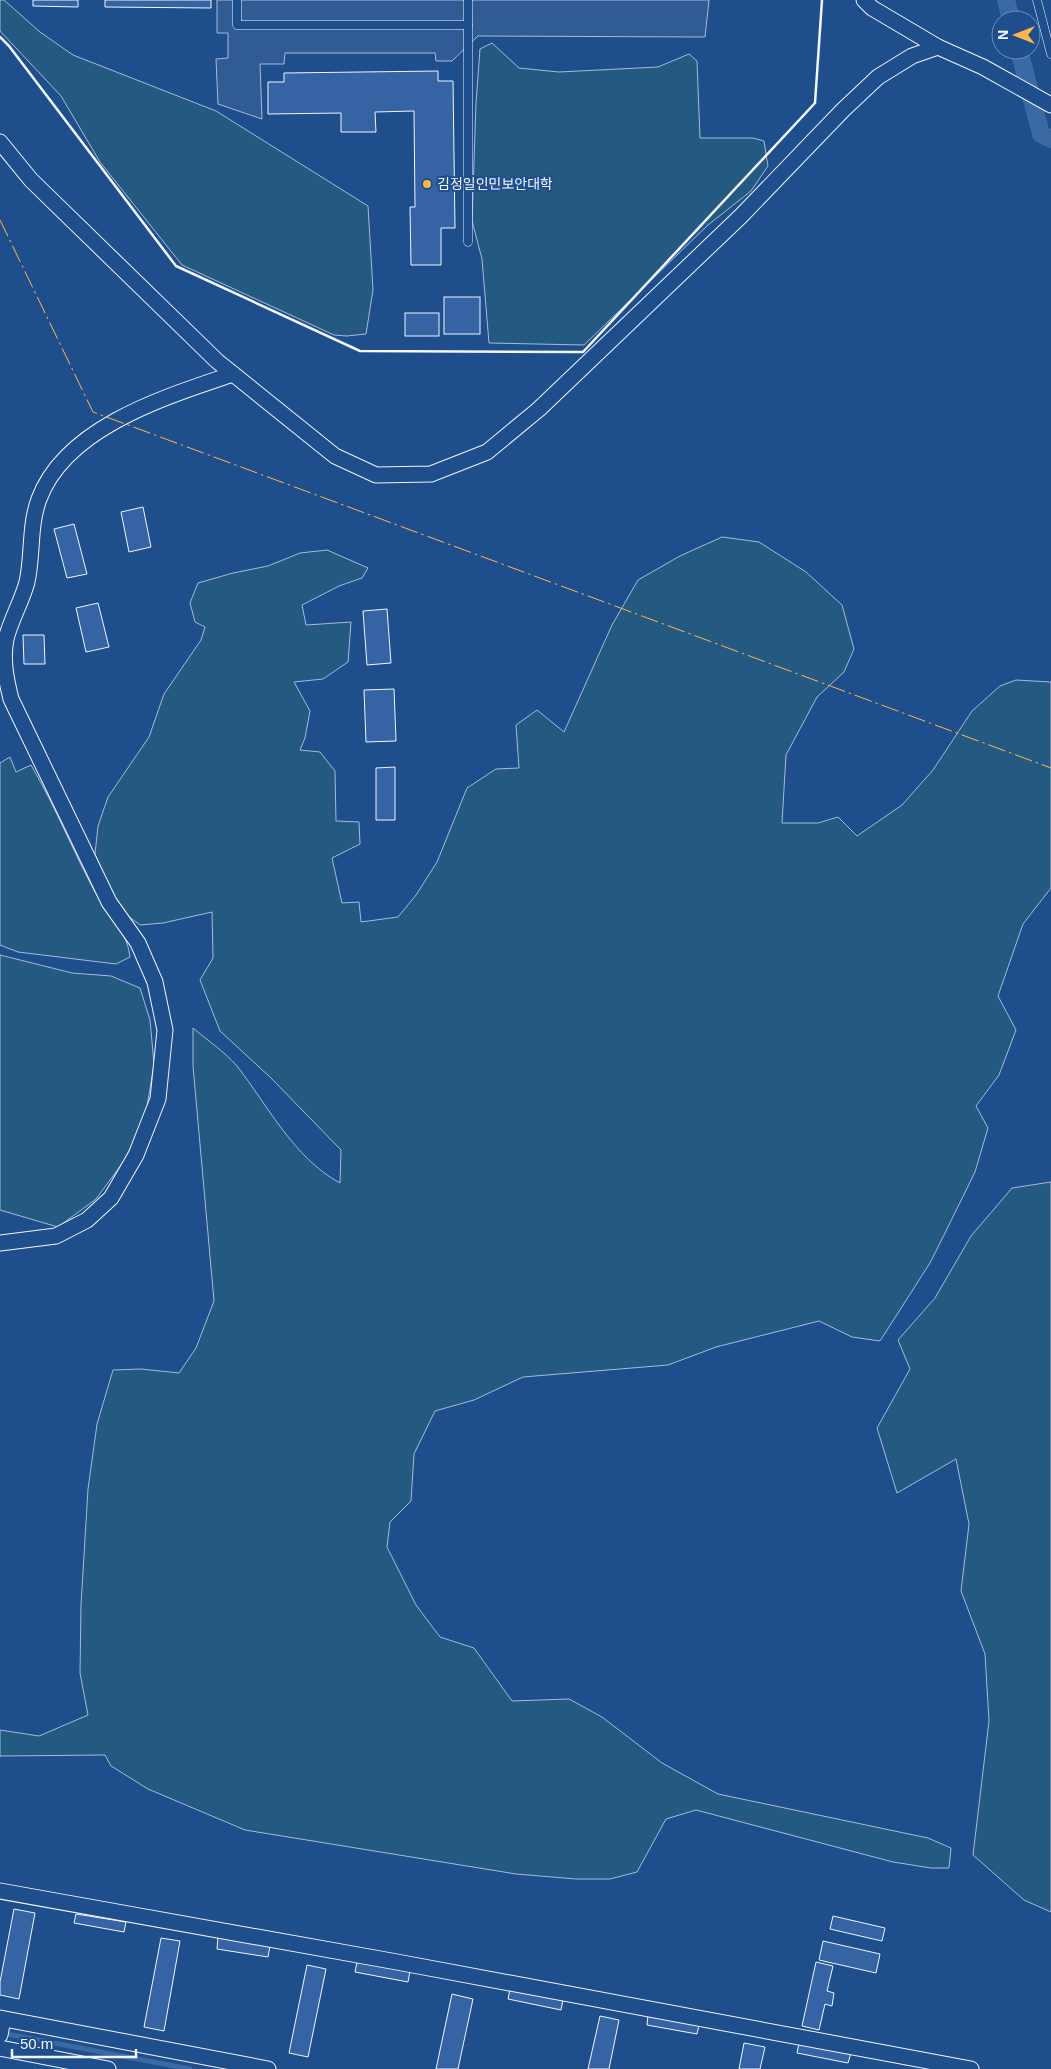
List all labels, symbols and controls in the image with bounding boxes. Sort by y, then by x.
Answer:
north arrow [991,10,1041,60]
text: N [995,30,1011,40]
place label: 김정일인민보안대학 [437,176,553,192]
marker: 김정일인민보안대학 [421,178,433,190]
scale bar [12,2026,136,2058]
text: 50 m [20,2035,53,2052]

